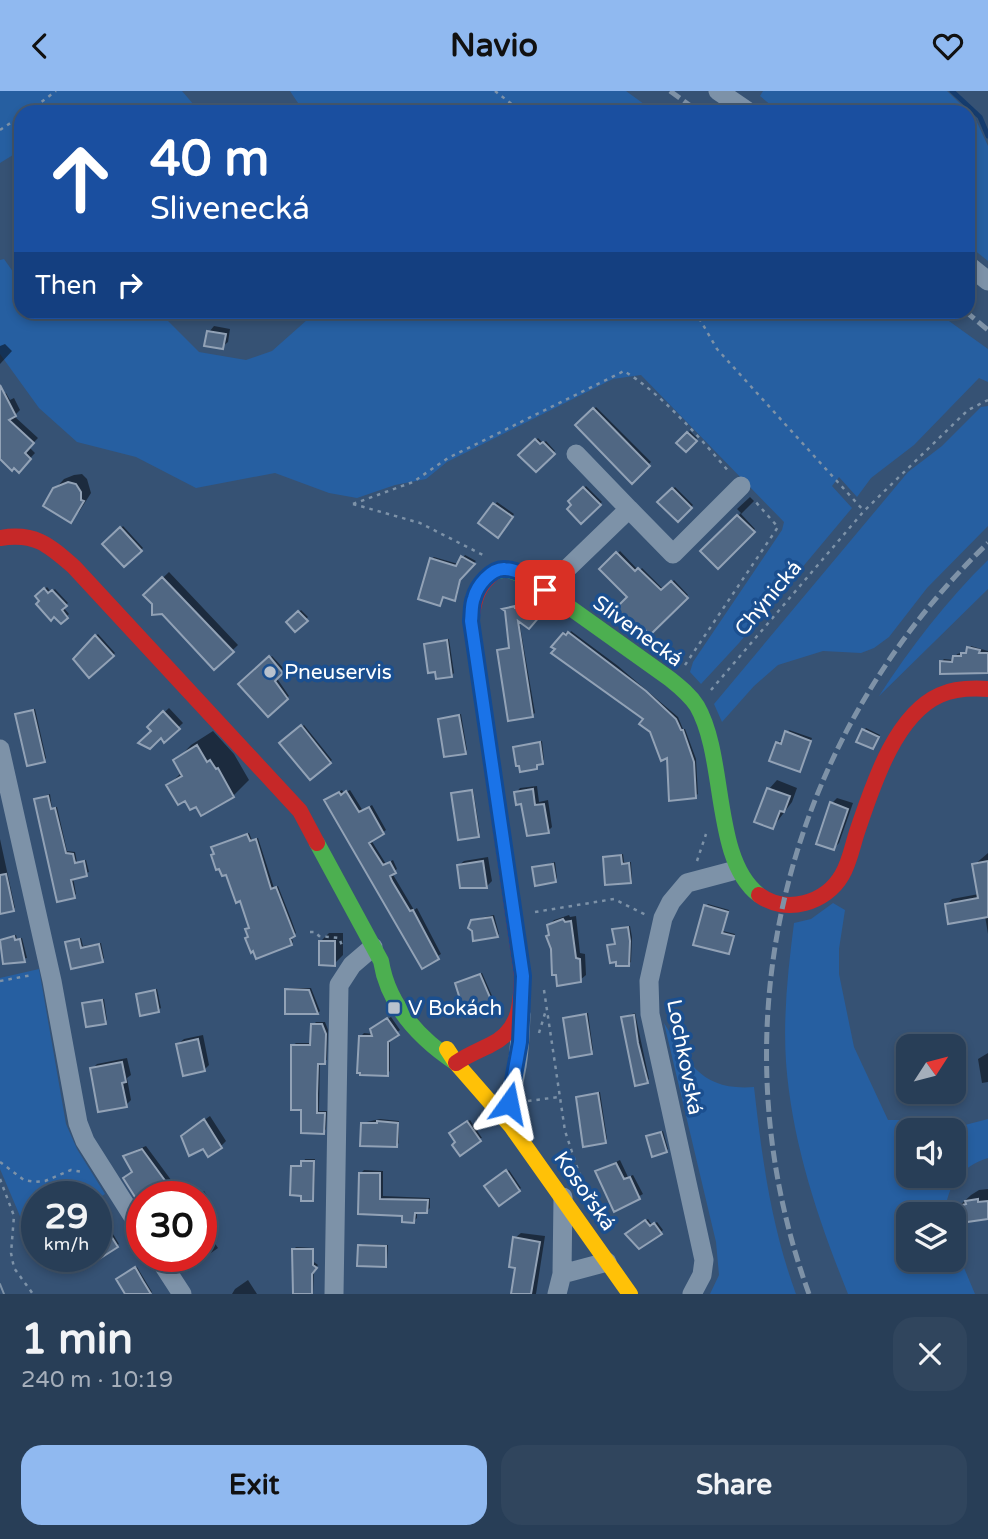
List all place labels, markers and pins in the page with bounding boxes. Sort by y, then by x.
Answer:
pin [515,560,575,620]
place label: Pneuservis [284,660,392,685]
marker: Pneuservis [262,664,278,680]
place label: V Bokách [408,996,502,1021]
marker: V Bokách [386,1000,402,1016]

